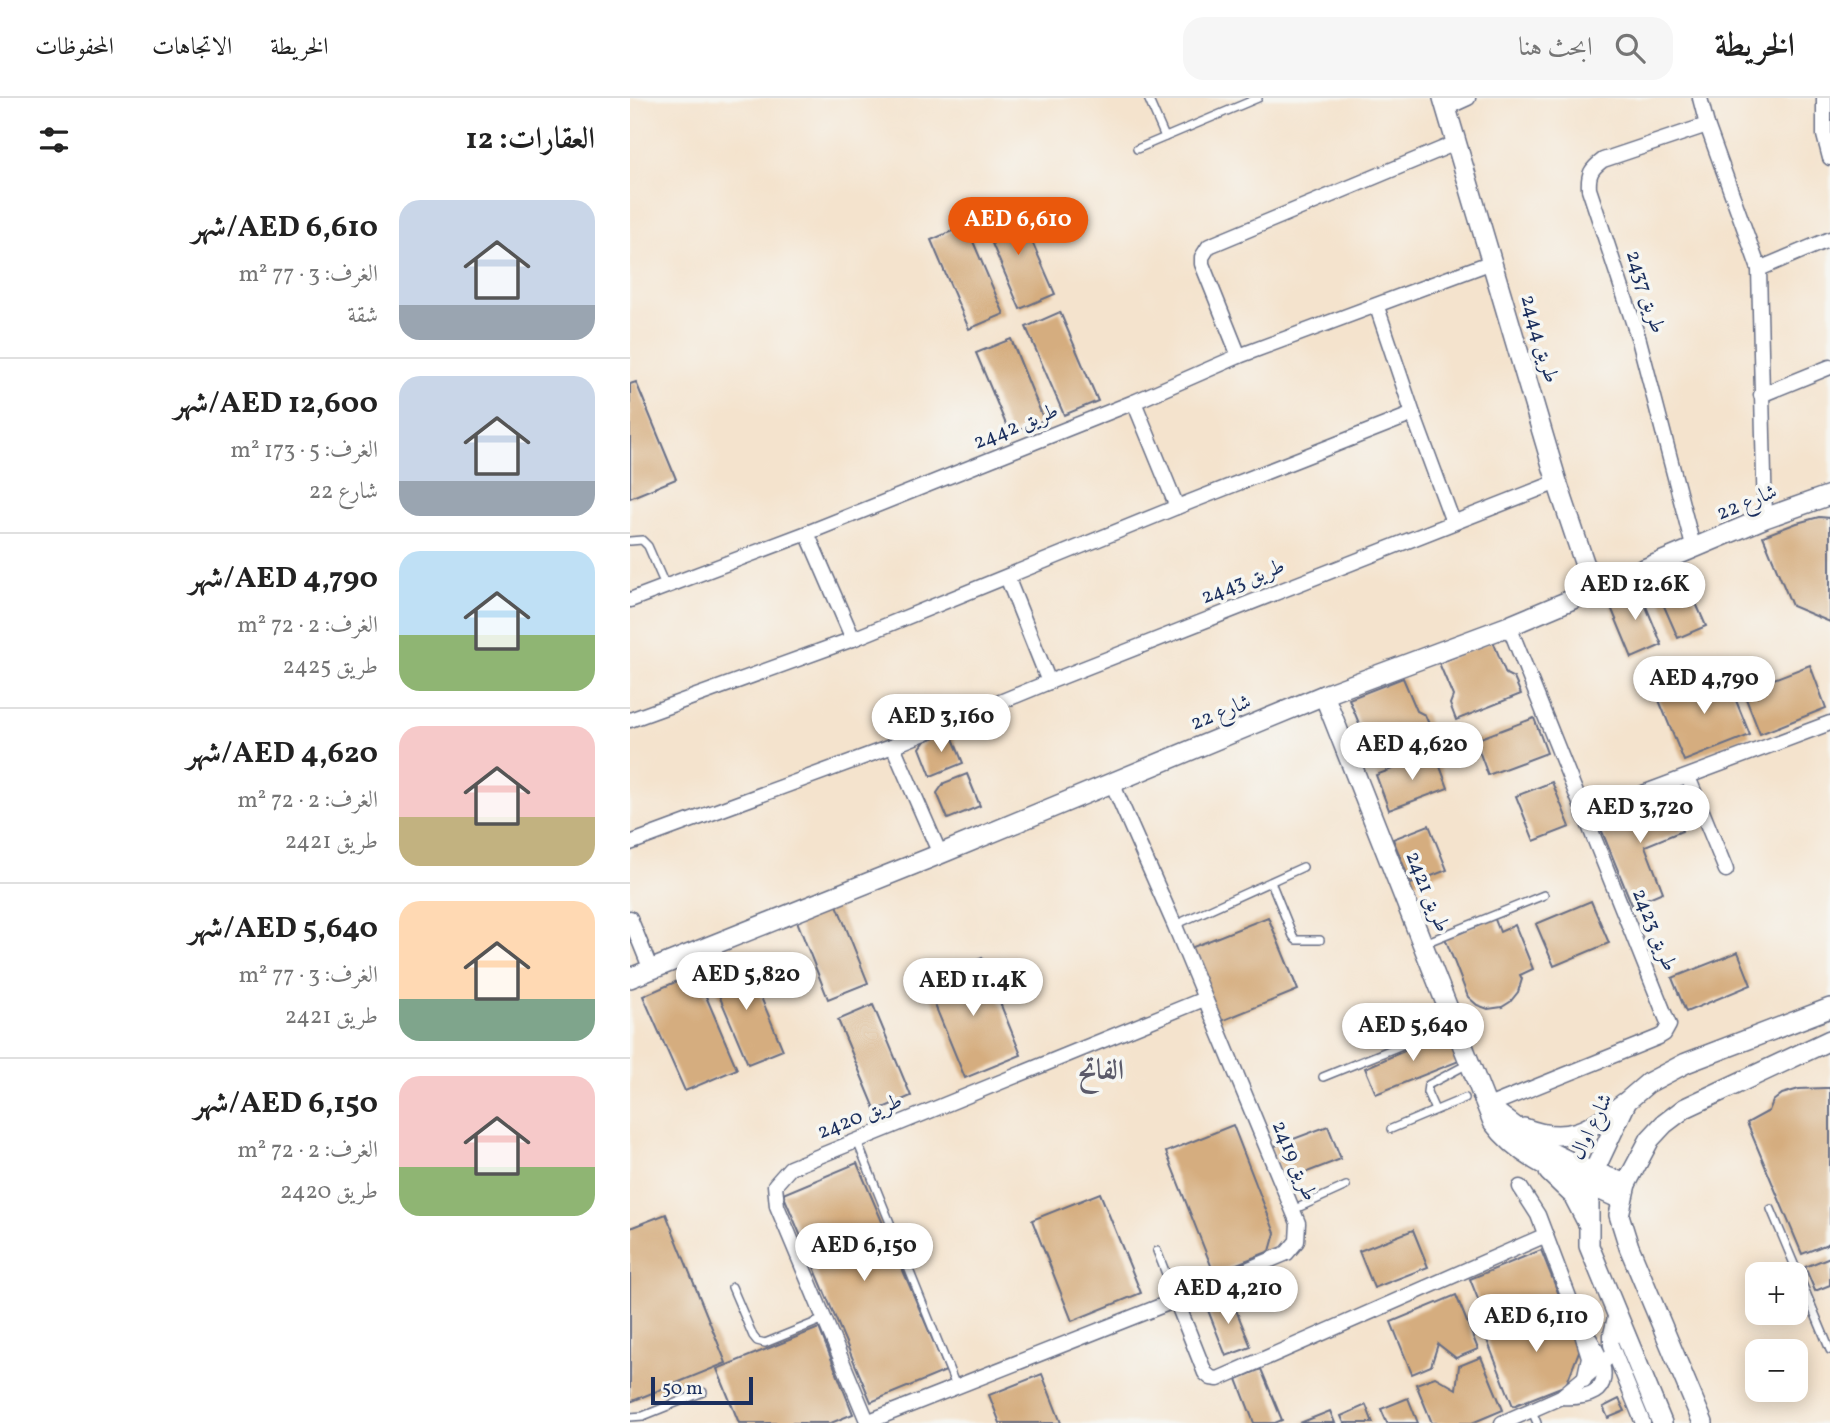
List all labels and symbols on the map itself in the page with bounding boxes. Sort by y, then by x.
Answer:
pin: AED 6,610 [938,198,1098,257]
street label: طريق 2437 [1618,247,1672,337]
street label: طريق 2444 [1513,291,1565,387]
street label: طريق 2442 [969,397,1063,457]
street label: شارع 22 [1712,478,1782,530]
street label: طريق 2443 [1197,552,1289,612]
pin: AED 12.6K [1555,562,1715,622]
pin: AED 4,790 [1624,656,1784,716]
street label: شارع 22 [1186,688,1256,740]
pin: AED 3,160 [861,694,1021,754]
pin: AED 4,620 [1332,722,1492,782]
pin: AED 3,720 [1560,786,1720,845]
street label: طريق 2421 [1398,847,1456,937]
street label: طريق 2423 [1624,884,1684,976]
pin: AED 5,820 [666,953,826,1012]
pin: AED 11.4K [893,958,1053,1018]
pin: AED 5,640 [1333,1004,1493,1063]
district label: الفاتح [1078,1052,1124,1094]
street label: طريق 2420 [813,1087,907,1147]
street label: شارع اوال [1563,1089,1622,1166]
street label: طريق 2419 [1264,1116,1324,1206]
pin: AED 6,150 [784,1224,944,1283]
pin: AED 4,210 [1148,1266,1308,1326]
pin: AED 6,110 [1456,1294,1616,1354]
scale bar [651,1374,752,1406]

